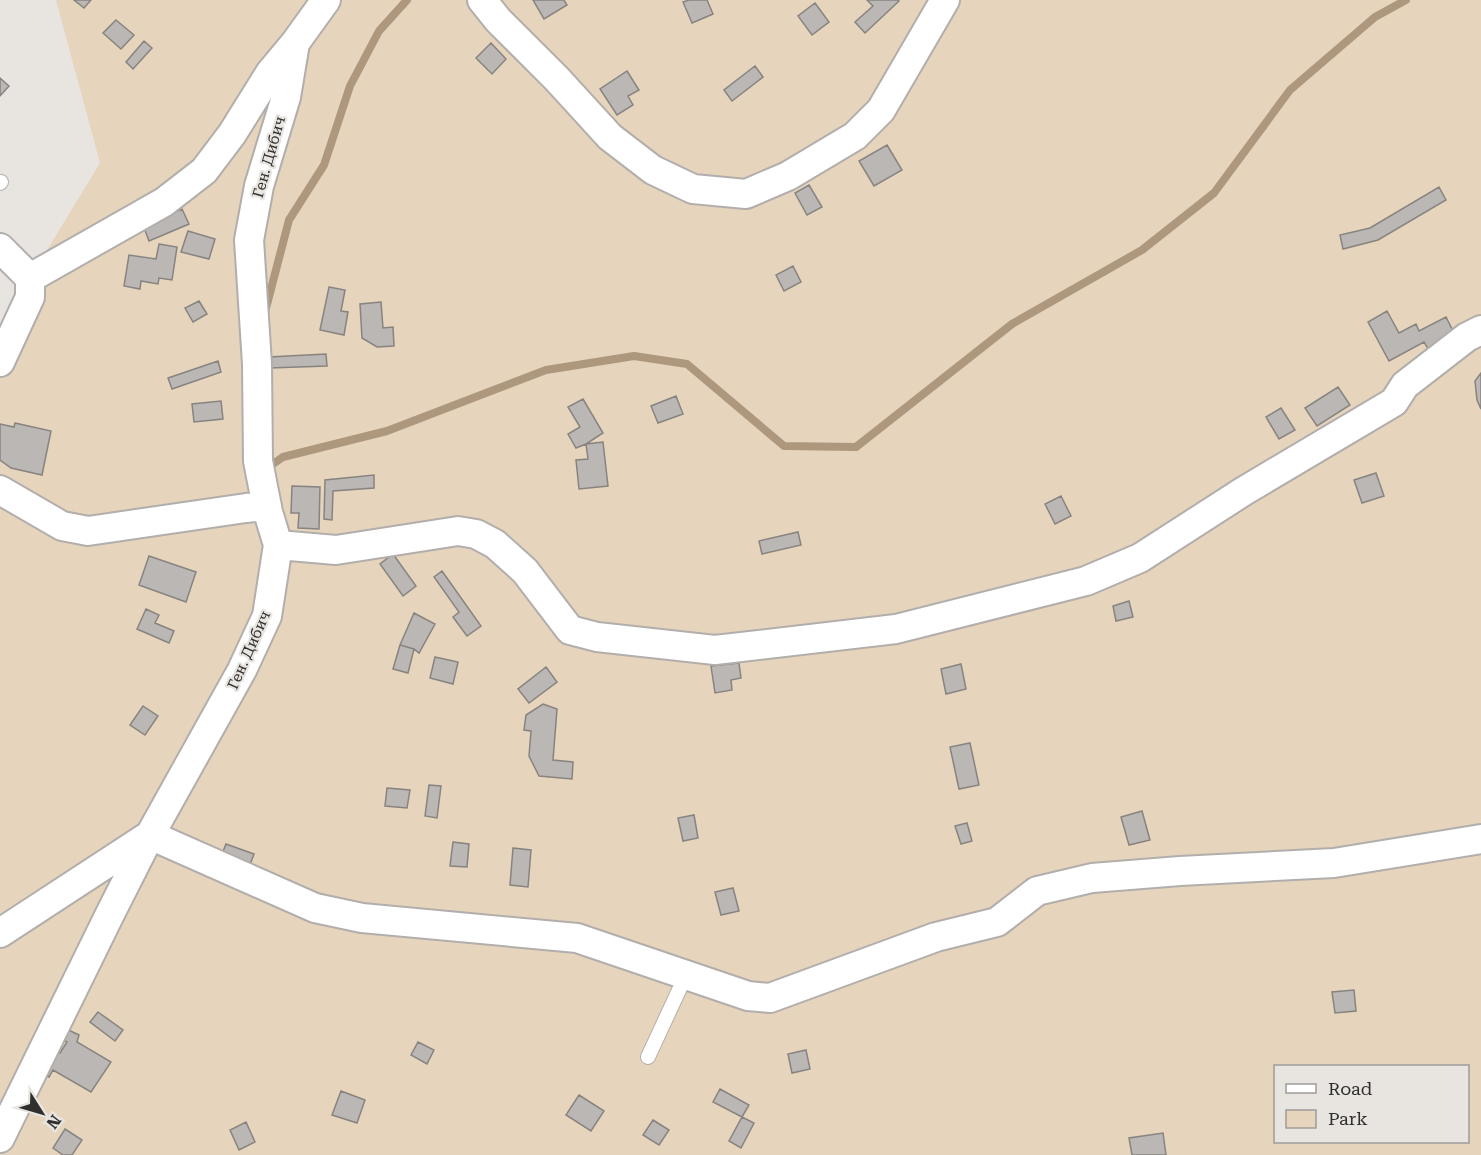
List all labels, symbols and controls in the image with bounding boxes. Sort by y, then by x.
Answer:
street label: Ген. Дибич [249,114,289,200]
street label: Ген. Дибич [224,608,274,692]
legend [1274,1065,1469,1143]
text: Road [1328,1078,1373,1099]
north arrow [12,1083,72,1143]
text: Park [1328,1108,1368,1129]
text: N [42,1111,65,1132]

